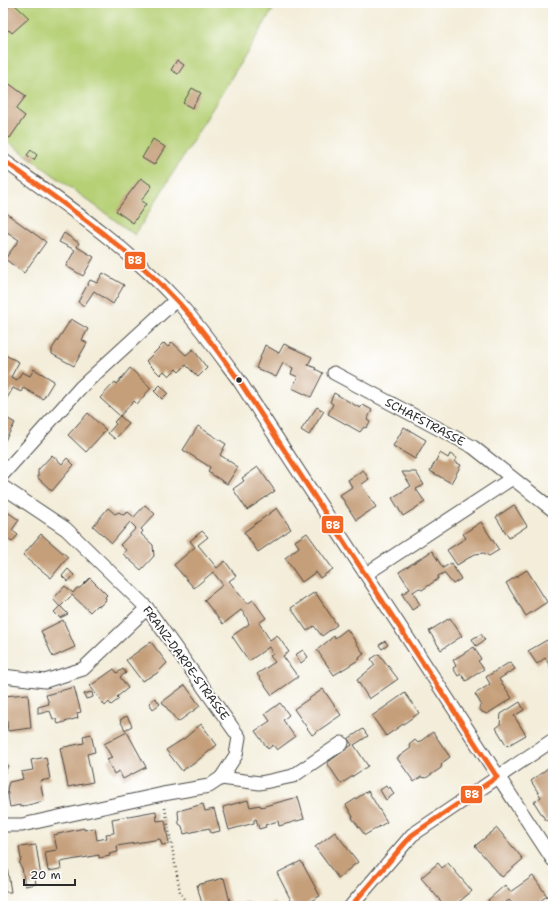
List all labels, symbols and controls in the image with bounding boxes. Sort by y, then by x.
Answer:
line badge: B8 [124,251,146,270]
text: B8 [128,253,143,268]
unlabelled marker [234,375,244,385]
street label: SCHAFSTRASSE [382,394,468,450]
line badge: B8 [321,515,344,534]
text: B8 [326,518,341,533]
street label: FRANZ-DARPE-STRASSE [139,603,233,723]
line badge: B8 [460,785,483,804]
text: B8 [465,787,480,802]
scale bar [24,861,75,887]
text: 20 m [30,867,61,883]

